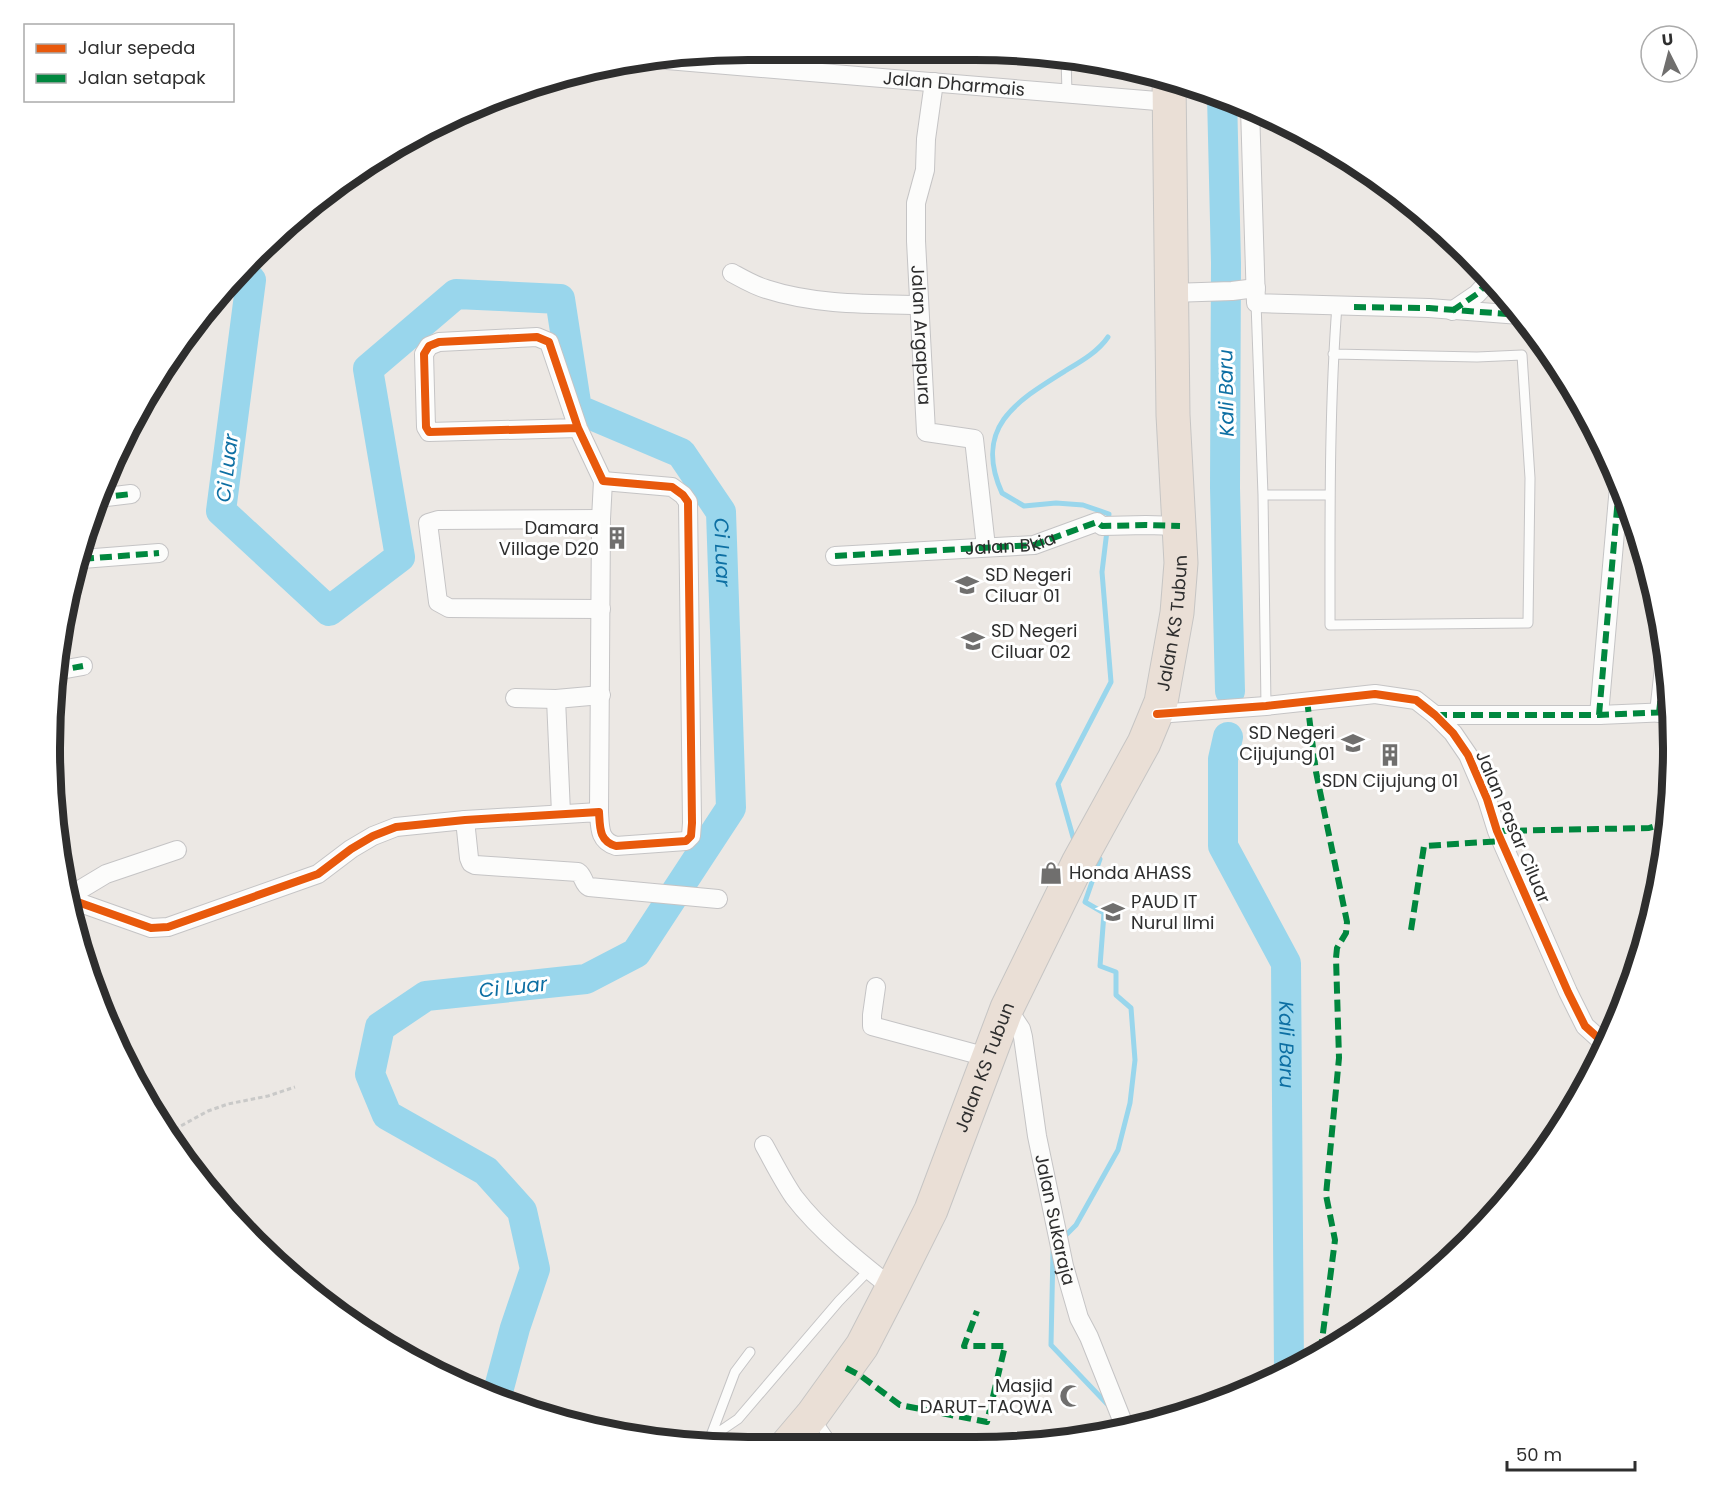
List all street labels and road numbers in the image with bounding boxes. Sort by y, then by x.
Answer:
street label: Jalan Dharmais [882,65,1026,102]
street label: Jalan Argapura [905,264,938,406]
street label: Jalan Bkia [964,525,1059,561]
street label: Jalan KS Tubun [1150,554,1193,693]
street label: Jalan Pasar Ciluar [1470,747,1557,907]
street label: Jalan KS Tubun [948,998,1020,1136]
street label: Jalan Sukaraja [1029,1152,1082,1288]

